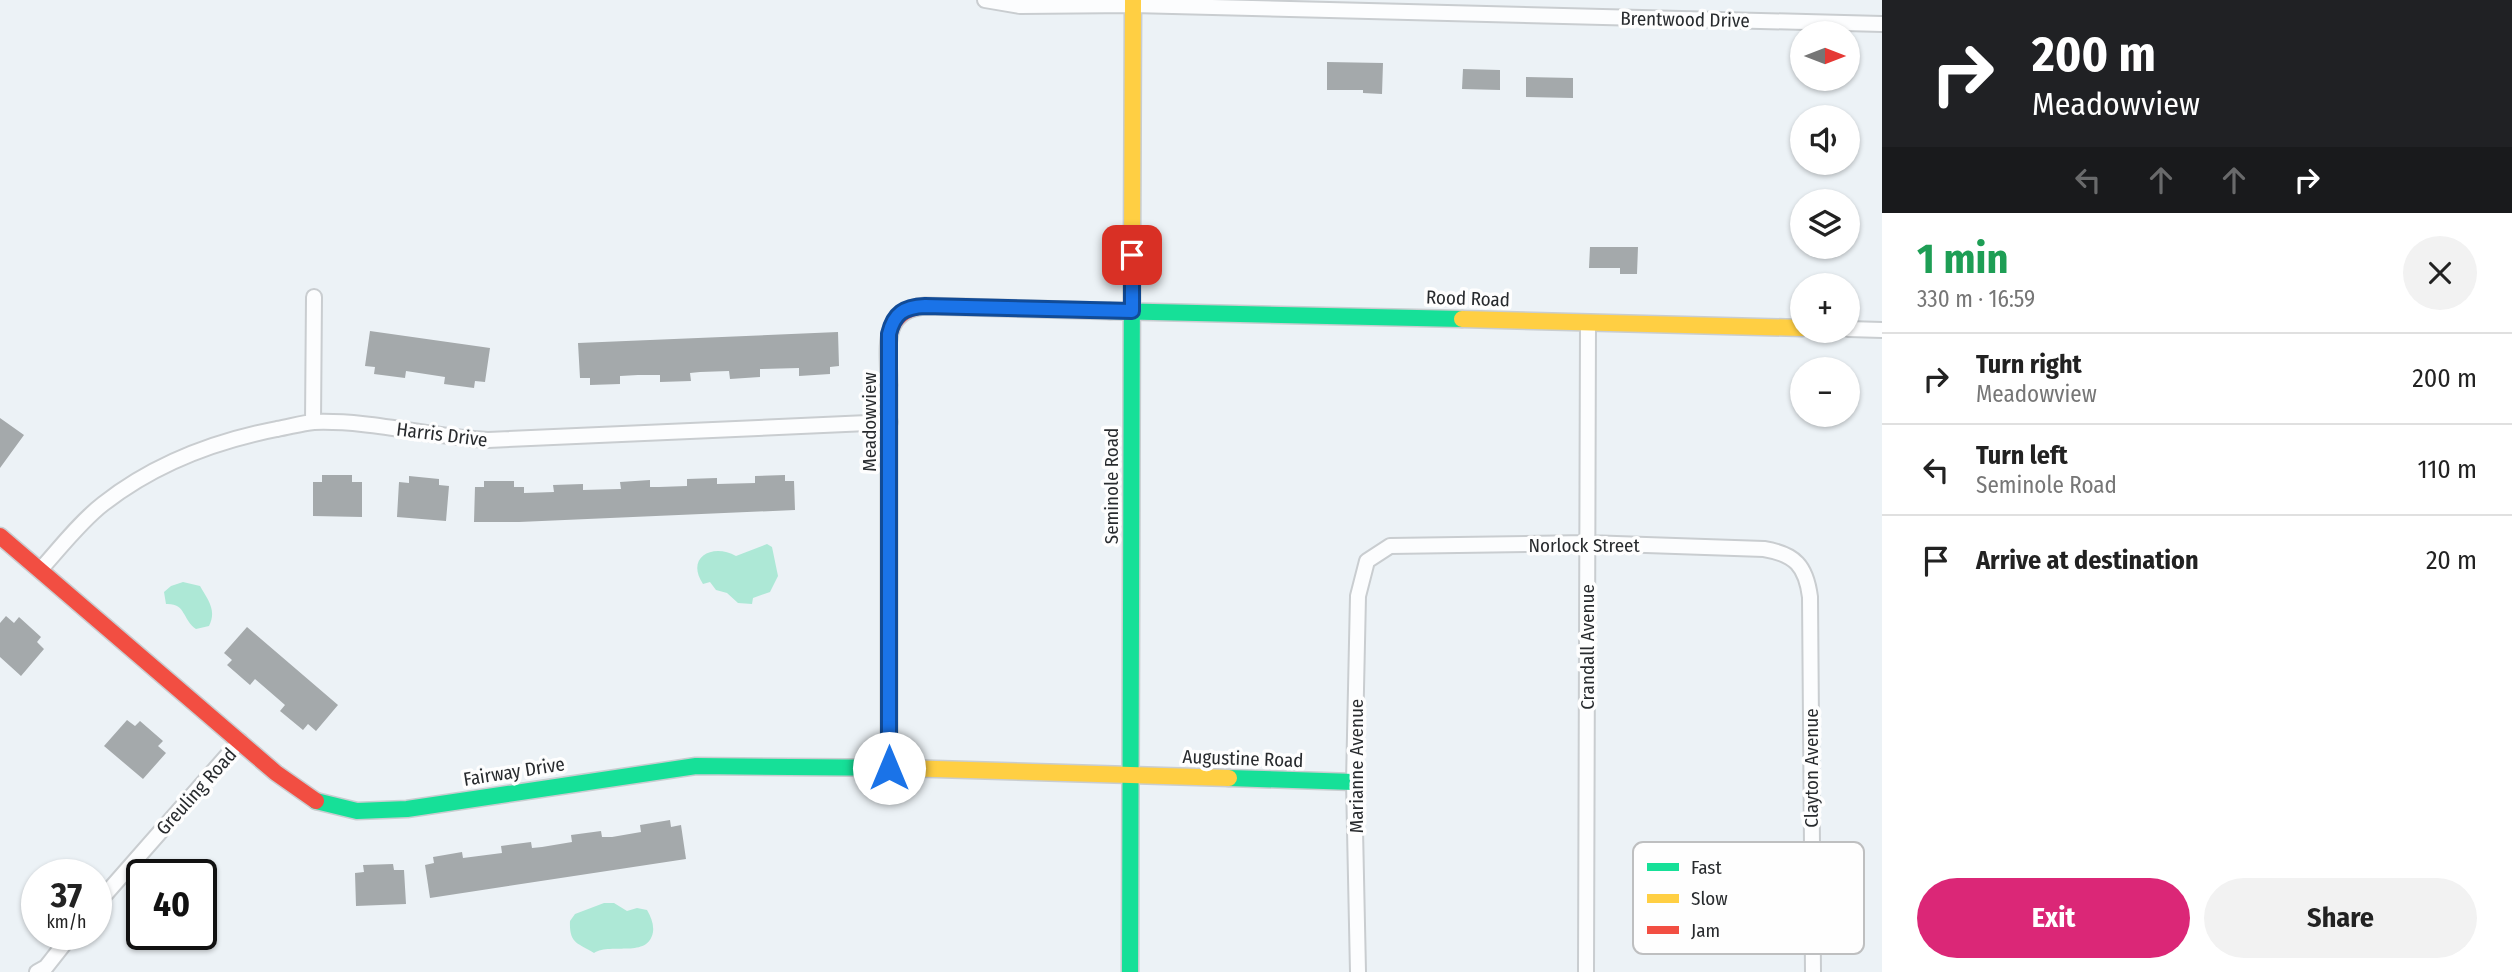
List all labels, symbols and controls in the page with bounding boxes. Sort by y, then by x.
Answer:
street label: Brentwood Drive [1620,7,1750,32]
north arrow [1790,21,1860,91]
map controls [1790,21,1860,427]
text: 200 m [2032,25,2156,84]
icon: right [1917,28,2008,119]
text: Meadowview [2032,85,2200,123]
button: sound [1790,105,1860,175]
icon: left [2069,161,2107,199]
icon: ahead [2142,161,2180,199]
icon: ahead [2215,161,2253,199]
icon: right [2288,161,2326,199]
button: layers [1790,189,1860,259]
pin [1102,225,1162,285]
text: 1 min [1917,234,2008,284]
icon: arrive [1113,236,1151,274]
button: close [2403,236,2477,310]
button: + [1790,273,1860,343]
text: 330 m · 16:59 [1917,285,2035,313]
street label: Rood Road [1426,286,1510,311]
text: Turn right [1976,349,2082,380]
button: − [1790,357,1860,427]
icon: right [1917,360,1955,398]
text: 200 m [2412,363,2477,394]
street label: Meadowview [858,372,881,472]
text: Meadowview [1976,380,2097,408]
street label: Harris Drive [395,417,489,451]
street label: Seminole Road [1100,428,1123,544]
text: Turn left [1976,440,2068,471]
icon: left [1917,451,1955,489]
text: 110 m [2417,454,2477,485]
text: Seminole Road [1976,471,2117,499]
street label: Norlock Street [1528,534,1640,557]
icon: arrive [1917,542,1955,580]
text: Arrive at destination [1976,545,2199,576]
text: 20 m [2426,545,2477,576]
street label: Crandall Avenue [1576,584,1599,710]
street label: Marianne Avenue [1345,699,1368,833]
street label: Clayton Avenue [1800,708,1823,828]
position arrow [852,731,926,805]
street label: Greuling Road [151,743,241,840]
street label: Augustine Road [1182,745,1304,772]
street label: Fairway Drive [462,752,566,791]
legend [1633,842,1864,954]
text: Fast [1691,856,1722,879]
speed limit sign: 40 [126,859,217,950]
text: 37 [51,874,82,916]
button: Exit [1917,878,2190,958]
button: Share [2204,878,2477,958]
text: Slow [1691,887,1728,910]
text: km/h [46,911,87,933]
text: Jam [1691,919,1720,942]

